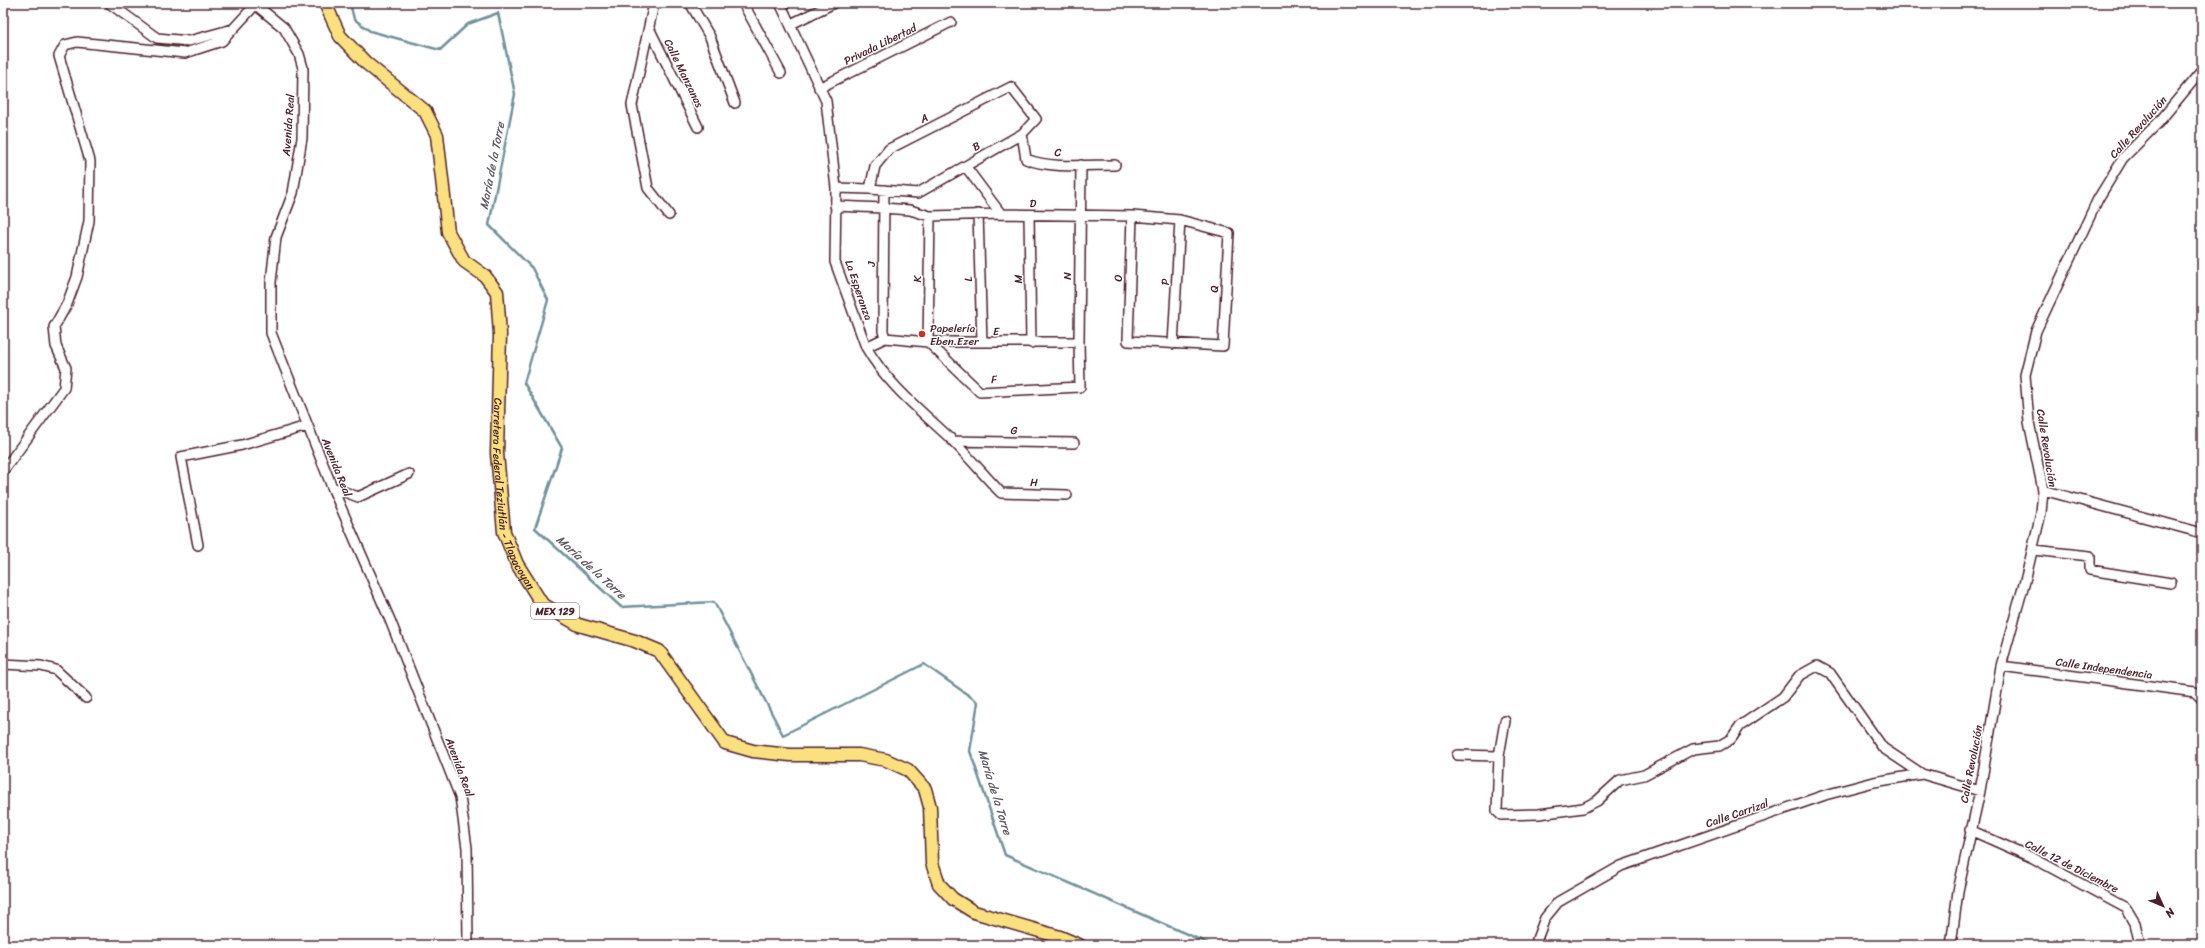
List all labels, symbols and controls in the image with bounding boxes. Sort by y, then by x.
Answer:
street label: Privada Libertad [840,18,921,70]
street label: Calle Manzanas [659,35,709,111]
street label: Calle Revolución [2105,92,2172,163]
street label: Avenida Real [277,93,300,158]
street label: A [916,108,932,129]
water label: María de la Torre [473,119,511,211]
street label: B [968,136,984,156]
street label: C [1054,143,1062,162]
street label: D [1029,194,1037,213]
street label: La Esperanza [839,257,878,323]
street label: J [862,261,881,268]
street label: N [1058,272,1077,280]
street label: K [908,274,927,283]
street label: M [1009,274,1028,284]
street label: O [1109,274,1128,282]
street label: L [959,275,978,282]
street label: P [1156,278,1175,286]
street label: Q [1205,285,1224,293]
place label: Papelería Eben.Ezer [930,319,980,351]
street label: E [993,322,1000,341]
marker: Papelería Eben.Ezer [917,329,927,339]
street label: F [991,370,999,389]
street label: Carretera Federal Teziutlán - Tlapacoyan [487,398,540,594]
street label: Calle Revolución [2031,408,2062,489]
street label: G [1010,421,1018,440]
street label: Avenida Real [316,434,357,500]
street label: H [1030,473,1038,492]
water label: María de la Torre [551,529,632,606]
road number: MEX 129 [531,603,579,619]
street label: Calle Independencia [2054,652,2154,685]
street label: Calle Revolución [1955,723,1988,805]
street label: Avenida Real [440,734,479,800]
water label: María de la Torre [972,747,1019,839]
street label: Calle Carrizal [1703,794,1772,833]
street label: Calle 12 de Diciembre [2022,835,2122,898]
north arrow [2143,886,2183,926]
text: N [2160,903,2180,922]

